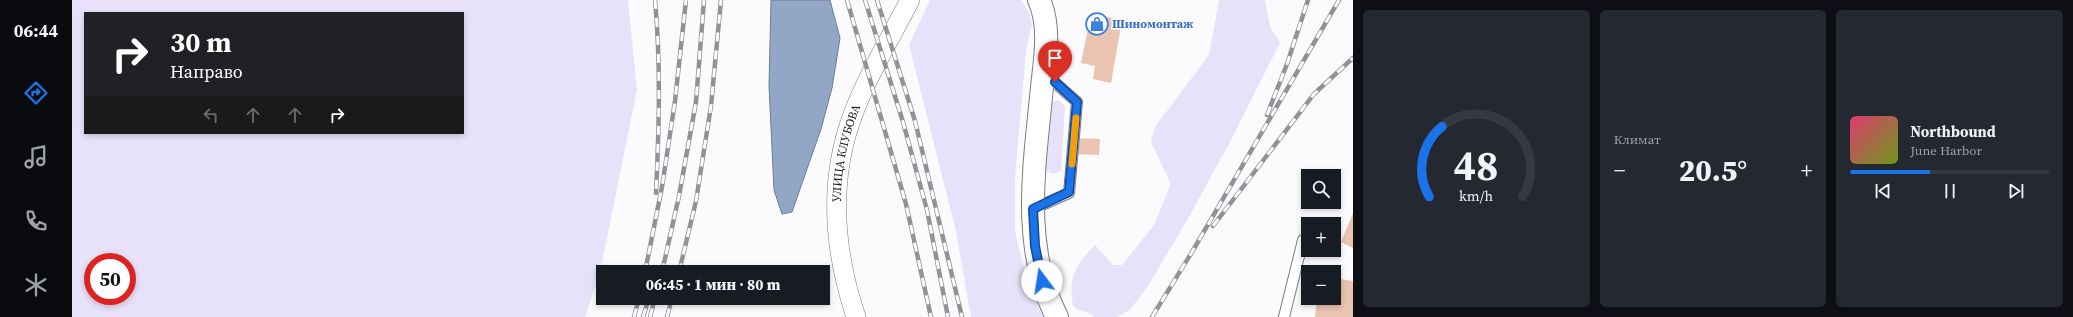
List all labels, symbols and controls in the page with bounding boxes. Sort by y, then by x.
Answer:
shop icon: Шиномонтаж [1084,11,1110,37]
place label: Шиномонтаж [1112,16,1193,32]
text: 06:44 [14,18,58,43]
text: 30 m [170,23,232,61]
icon: right [104,28,156,80]
pin [1038,41,1072,82]
icon: arrive [1044,47,1066,69]
text: Направо [170,59,243,84]
icon: directions [22,79,50,107]
street label: УЛИЦА КЛУБОВА [829,102,864,202]
icon: left [200,104,222,126]
icon: ahead [242,104,264,126]
icon: ahead [284,104,306,126]
icon: right [326,104,348,126]
text: Northbound [1910,121,1996,142]
text: Климат [1614,131,1661,148]
text: 48 [1454,136,1499,193]
text: June Harbor [1910,142,1982,159]
icon: music [22,143,50,171]
text: 20.5° [1679,150,1747,191]
text: − [1614,155,1625,185]
text: + [1801,155,1812,185]
map controls [1301,169,1341,305]
button: search [1301,169,1341,209]
icon: previous [1872,180,1894,202]
icon: pause [1939,180,1961,202]
icon: next [2005,180,2027,202]
text: km/h [1459,185,1494,205]
icon: phone [22,207,50,235]
button: + [1301,217,1341,257]
speed limit sign: 50 [84,253,136,305]
position arrow [1021,260,1063,302]
button: − [1301,265,1341,305]
icon: climate [22,271,50,299]
text: 06:45 · 1 мин · 80 m [646,274,780,295]

